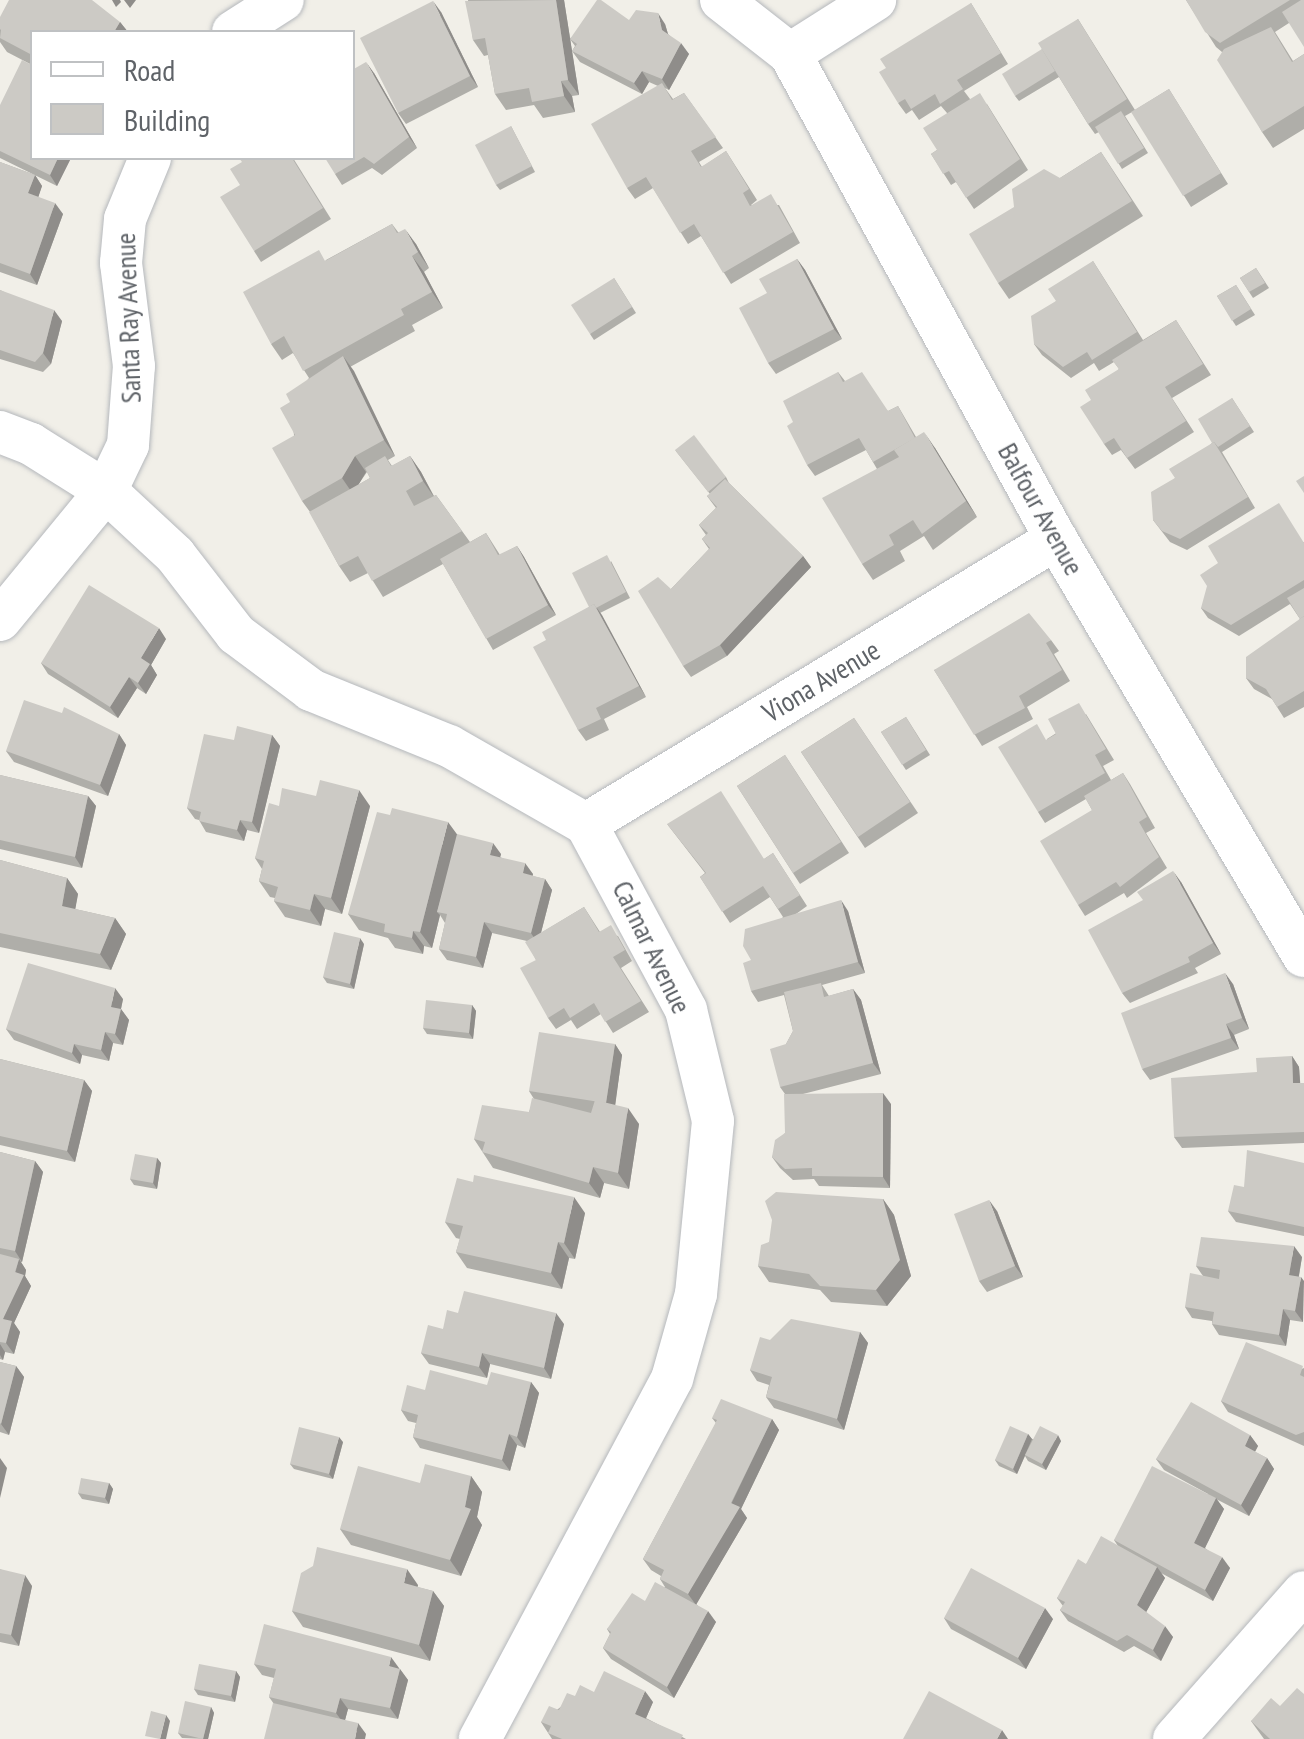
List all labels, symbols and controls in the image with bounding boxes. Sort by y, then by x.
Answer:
legend [30,30,355,160]
text: Road [124,50,175,89]
text: Building [124,100,210,139]
street label: Santa Ray Avenue [108,231,148,405]
street label: Balfour Avenue [991,437,1091,581]
street label: Viona Avenue [756,633,886,729]
street label: Calmar Avenue [605,875,699,1019]

